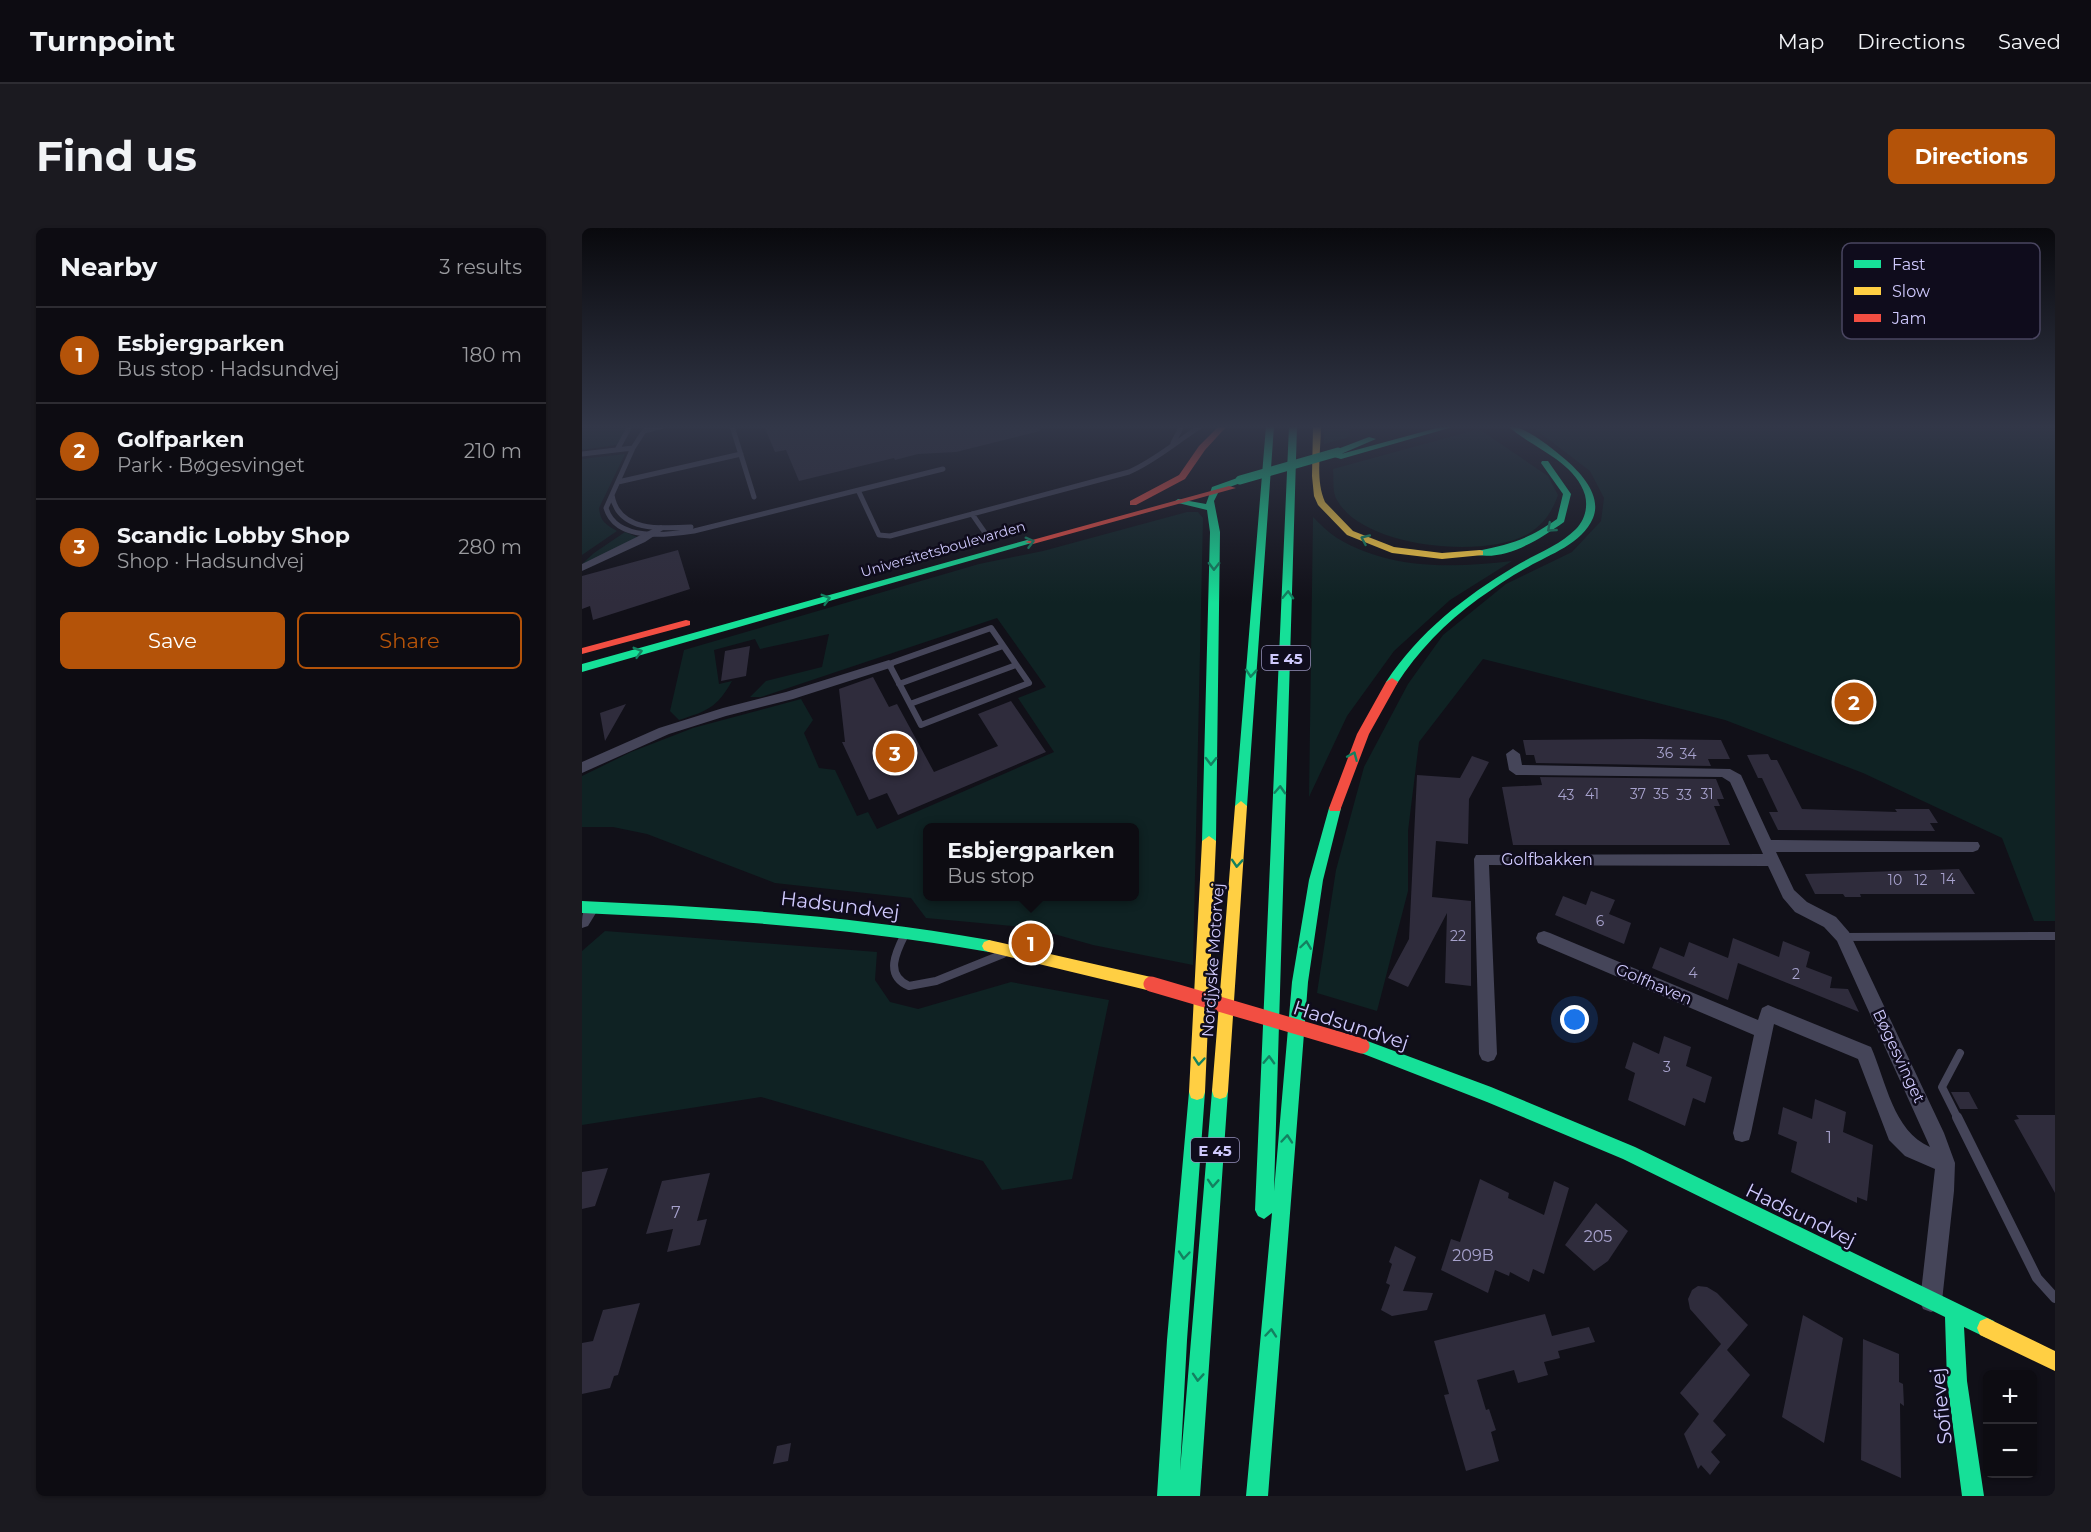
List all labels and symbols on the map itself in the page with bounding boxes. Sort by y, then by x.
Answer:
legend [1842,243,2040,339]
text: Fast [1892,255,1926,274]
text: Slow [1892,282,1930,301]
text: Jam [1891,309,1926,328]
street label: Universitetsboulevarden [858,517,1028,581]
one-way arrow [1547,521,1558,532]
one-way arrow [1360,534,1371,546]
one-way arrow [1024,537,1035,549]
one-way arrow [1208,562,1220,571]
one-way arrow [1281,590,1294,599]
one-way arrow [820,594,831,606]
road number: E 45 [1262,646,1310,670]
one-way arrow [632,647,643,659]
one-way arrow [1245,668,1258,677]
pin: 2 [1834,680,1874,724]
pin: 3 [876,730,914,776]
house number: 36 [1657,744,1674,762]
house number: 34 [1679,745,1697,763]
one-way arrow [1346,752,1358,763]
one-way arrow [1204,757,1217,766]
one-way arrow [1273,785,1286,794]
house number: 41 [1585,785,1599,803]
house number: 37 [1630,785,1646,803]
house number: 35 [1653,785,1669,803]
house number: 31 [1701,785,1713,803]
house number: 43 [1558,786,1575,804]
house number: 33 [1676,786,1692,804]
street label: Golfbakken [1501,850,1593,869]
one-way arrow [1231,858,1244,867]
house number: 14 [1941,870,1956,888]
house number: 10 [1888,871,1902,889]
house number: 12 [1914,871,1928,889]
street label: Nordjyske Motorvej [1198,882,1228,1038]
street label: Hadsundvej [779,886,901,924]
house number: 6 [1596,912,1605,930]
pin: 1 [1012,920,1050,966]
house number: 22 [1450,927,1466,945]
one-way arrow [1299,940,1311,949]
street label: Golfhaven [1613,959,1695,1009]
house number: 4 [1688,964,1698,982]
house number: 2 [1792,965,1800,983]
street label: Hadsundvej [1290,995,1412,1055]
your location [1560,1005,1589,1034]
street label: Bøgesvinget [1869,1006,1929,1106]
one-way arrow [1263,1055,1276,1064]
one-way arrow [1193,1056,1206,1065]
house number: 3 [1663,1058,1671,1076]
house number: 1 [1826,1128,1832,1147]
one-way arrow [1280,1134,1293,1143]
road number: E 45 [1191,1138,1239,1162]
one-way arrow [1206,1178,1219,1187]
street label: Hadsundvej [1742,1178,1860,1252]
house number: 7 [671,1203,681,1222]
house number: 205 [1584,1227,1612,1246]
house number: 209B [1452,1246,1494,1265]
one-way arrow [1178,1251,1191,1260]
one-way arrow [1264,1329,1277,1338]
street label: Sofievej [1925,1367,1957,1445]
one-way arrow [1192,1373,1205,1382]

